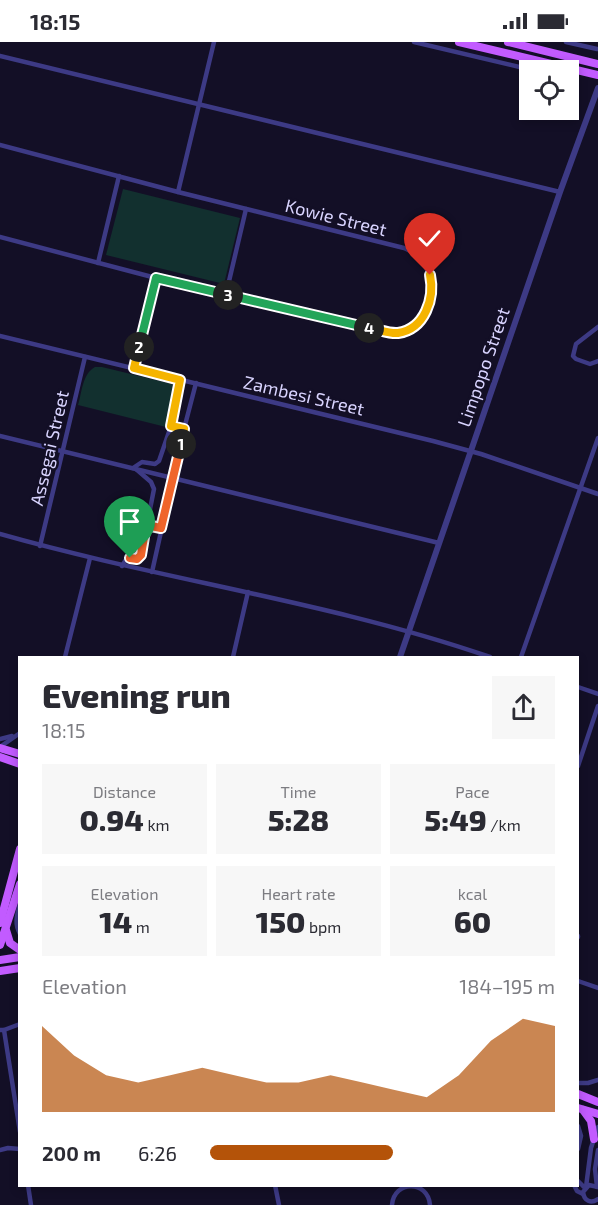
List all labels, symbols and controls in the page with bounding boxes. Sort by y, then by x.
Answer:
text: 18:15 [30,8,81,34]
map controls [519,60,579,120]
button: locate [519,60,579,120]
street label: Kowie Street [283,194,389,240]
pin [404,213,455,275]
icon: check [413,222,446,255]
pin: 3 [213,280,243,310]
text: 3 [223,285,233,304]
street label: Limpopo Street [452,304,514,430]
pin: 4 [354,313,384,343]
text: 4 [364,318,374,337]
pin: 2 [124,332,154,362]
text: 2 [134,337,144,356]
street label: Zambesi Street [241,370,367,420]
street label: Assegai Street [25,388,73,508]
pin: 1 [166,429,196,459]
text: 1 [178,434,184,453]
pin [104,496,155,558]
icon: arrive [113,505,146,538]
text: Evening run [42,675,231,715]
button: share [492,676,555,739]
text: 18:15 [42,718,86,742]
text: Distance [93,782,156,801]
text: Time [281,782,316,801]
text: Pace [455,782,490,801]
text: 0.94 [79,801,144,837]
text: 5:28 [268,801,329,837]
text: 5:49 [424,801,487,837]
text: km [144,815,170,834]
text: /km [487,815,521,834]
text: Elevation [91,884,158,903]
text: Heart rate [261,884,336,903]
text: kcal [458,884,487,903]
text: 14 [99,903,132,939]
text: 150 [256,903,305,939]
text: 60 [454,903,491,939]
text: m [132,917,150,936]
text: bpm [305,917,341,936]
text: Elevation [42,974,127,998]
text: 184–195 m [459,974,555,998]
text: 200 m [42,1141,101,1165]
text: 6:26 [138,1141,177,1165]

